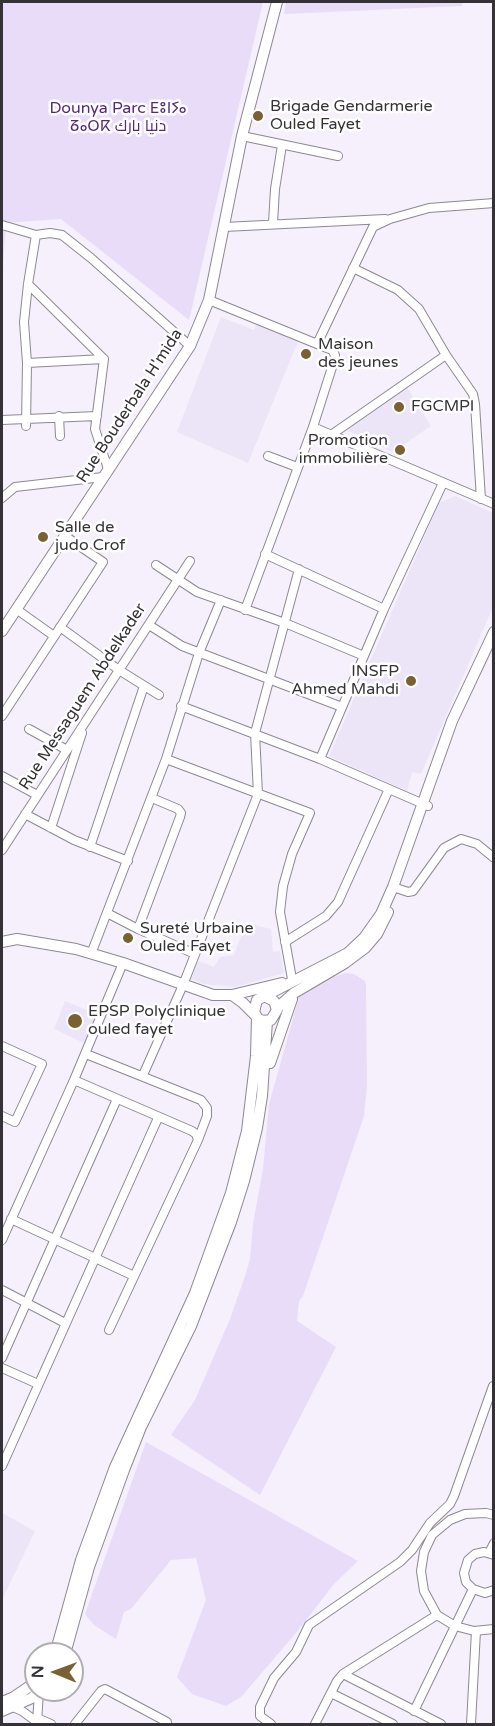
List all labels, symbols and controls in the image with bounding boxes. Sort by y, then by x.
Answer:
place label: Brigade Gendarmerie Ouled Fayet [270,97,433,135]
park label: Dounya Parc ⴹⵓⵏⵢⴰ ⵒⴰⵔⴽ دنيا بارك [49,99,187,137]
marker: Brigade Gendarmerie Ouled Fayet [251,109,265,123]
street label: Rue Bouderbala H'mida [73,325,187,487]
place label: Maison des jeunes [318,335,398,373]
marker: Maison des jeunes [299,347,313,361]
place label: FGCMPI [411,397,474,417]
marker: FGCMPI [392,400,406,414]
place label: Promotion immobilière [299,431,388,469]
marker: Promotion immobilière [393,443,407,457]
place label: Salle de judo Crof [55,518,125,556]
marker: Salle de judo Crof [36,530,50,544]
street label: Rue Messaguem Abdelkader [15,600,151,794]
place label: INSFP Ahmed Mahdi [291,662,399,700]
marker: INSFP Ahmed Mahdi [404,674,418,688]
place label: Sureté Urbaine Ouled Fayet [140,919,253,957]
marker: Sureté Urbaine Ouled Fayet [121,931,135,945]
place label: EPSP Polyclinique ouled fayet [88,1002,226,1040]
marker: EPSP Polyclinique ouled fayet [66,1012,84,1030]
north arrow [24,1642,84,1702]
text: N [28,1665,48,1678]

